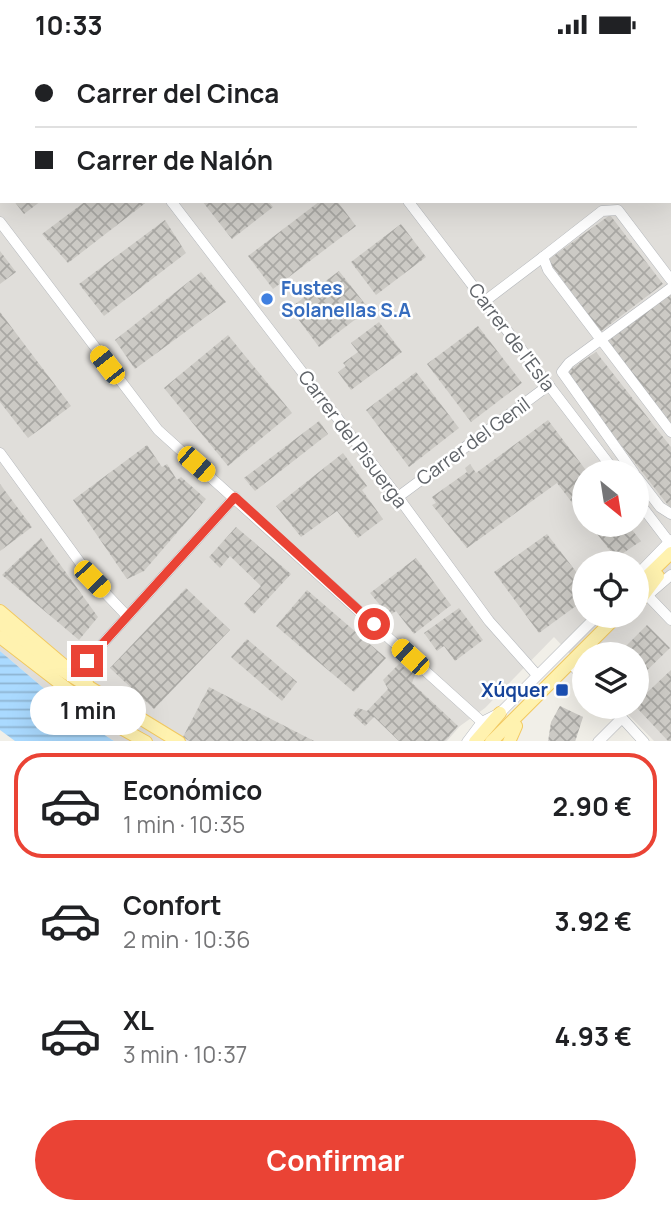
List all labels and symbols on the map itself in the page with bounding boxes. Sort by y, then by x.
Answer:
place label: Fustes Solanellas S.A [281,275,411,323]
street label: Carrer de l'Esla [463,278,561,396]
marker: Fustes Solanellas S.A [259,291,275,307]
car [86,342,129,388]
street label: Carrer del Pisuerga [292,365,414,513]
street label: Carrer del Genil [411,391,535,491]
car [174,442,219,486]
north arrow [572,460,649,537]
car [70,557,115,601]
route start [358,608,390,640]
car [388,635,433,679]
route end [71,645,103,677]
place label: Xúquer [481,677,548,703]
marker: Xúquer [554,682,570,698]
callout: 1 min [29,685,145,735]

